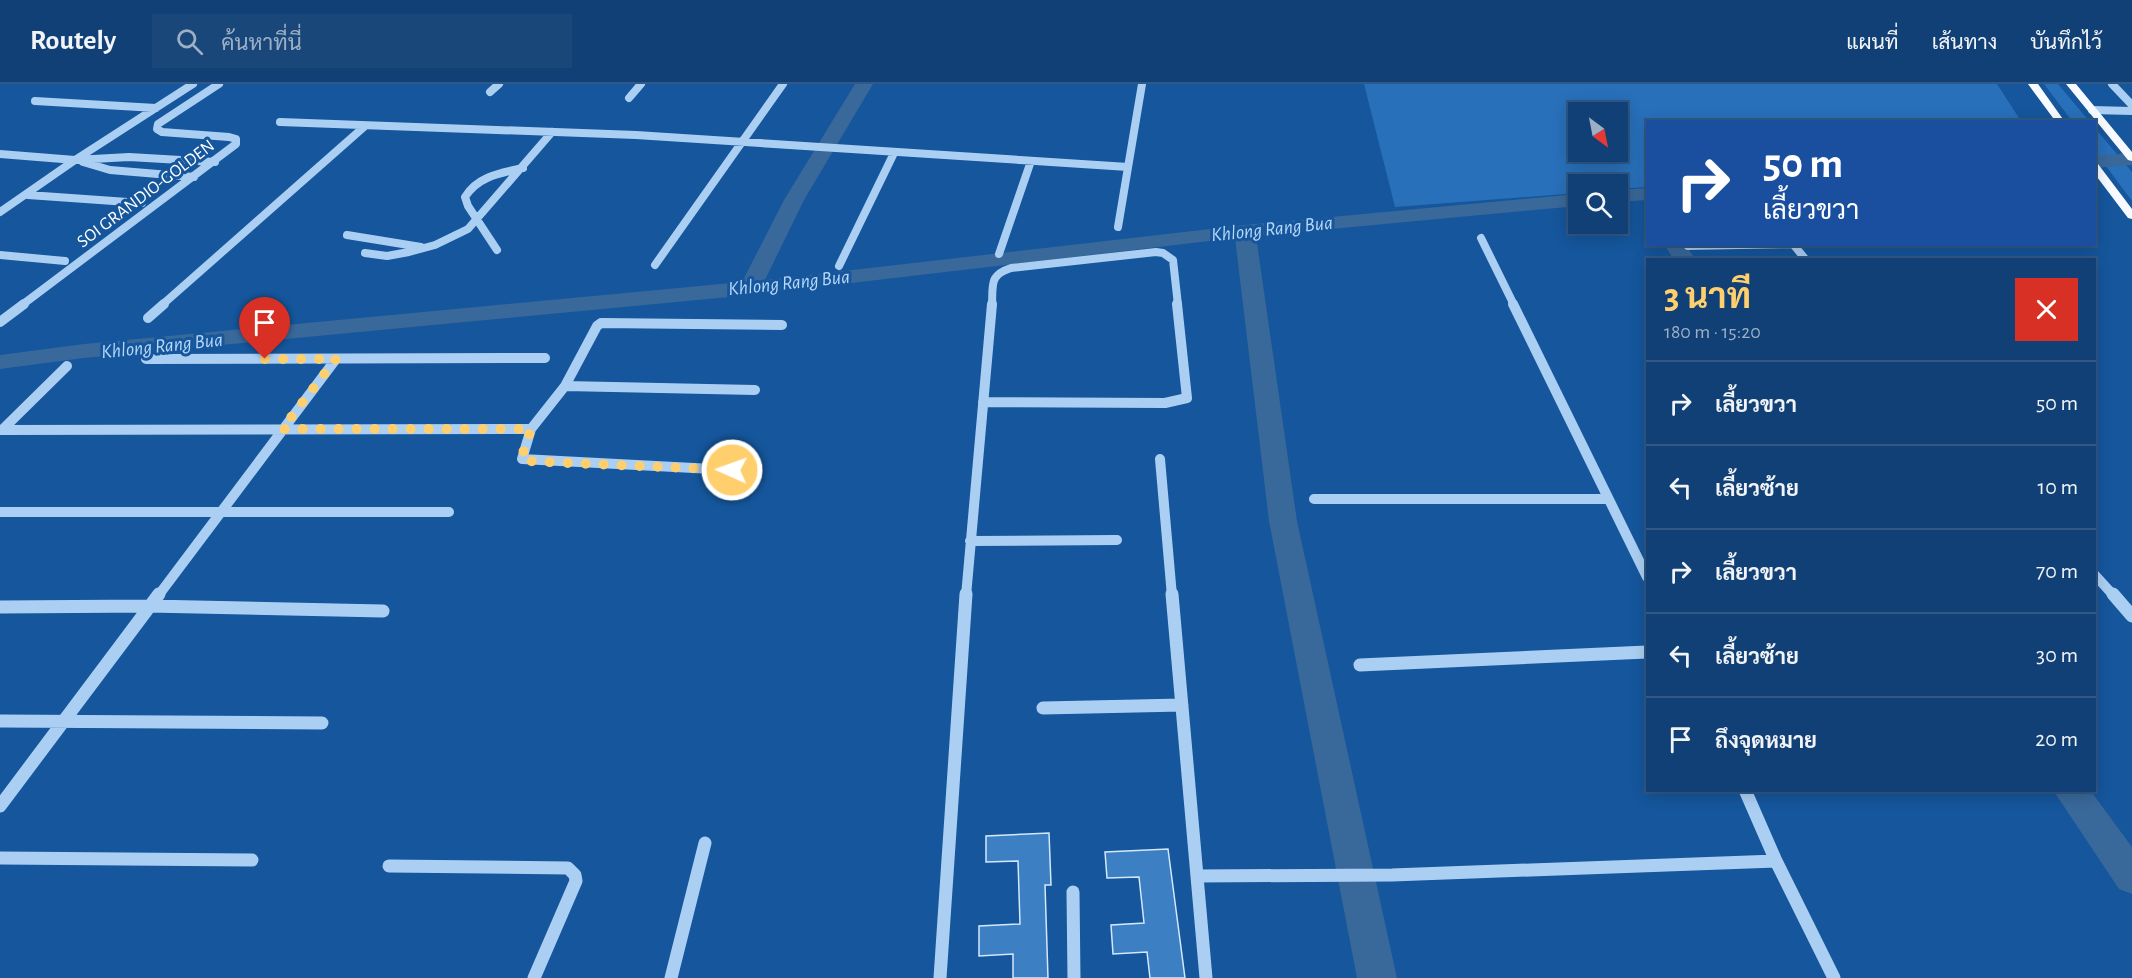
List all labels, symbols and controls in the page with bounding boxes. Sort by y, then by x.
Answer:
search box [152,14,572,68]
icon: search [173,25,206,58]
text: Routely [30,27,116,55]
text: ค้นหาที่นี่ [221,32,302,54]
text: แผนที่ [1846,32,1899,53]
text: เส้นทาง [1932,32,1997,53]
text: บันทึกไว้ [2030,32,2102,53]
north arrow [1568,102,1628,162]
map controls [1568,102,1628,234]
street label: SOI GRANDIO-GOLDEN [74,137,218,251]
text: 50 m [1763,143,1843,185]
icon: right [1664,144,1742,222]
button: search [1568,174,1628,234]
text: เลี้ยวขวา [1763,197,1859,224]
water label: Khlong Rang Bua [1210,213,1334,245]
water label: Khlong Rang Bua [727,267,851,299]
button: close [2015,278,2078,341]
text: 3 นาที [1664,279,1751,315]
pin [239,297,290,359]
icon: arrive [248,306,281,339]
text: 180 m · 15:20 [1664,322,1761,342]
water label: Khlong Rang Bua [100,330,224,362]
icon: right [1664,387,1697,420]
text: 50 m [2036,392,2078,414]
text: เลี้ยวขวา [1715,394,1797,416]
position arrow [700,438,764,502]
icon: left [1664,471,1697,504]
text: 10 m [2038,476,2078,498]
text: เลี้ยวซ้าย [1715,478,1799,500]
icon: right [1664,555,1697,588]
text: 70 m [2036,560,2078,582]
text: เลี้ยวขวา [1715,562,1797,584]
icon: left [1664,639,1697,672]
text: 30 m [2036,644,2078,666]
text: เลี้ยวซ้าย [1715,646,1799,668]
icon: arrive [1664,723,1697,756]
text: 20 m [2035,728,2078,750]
text: ถึงจุดหมาย [1715,730,1817,752]

